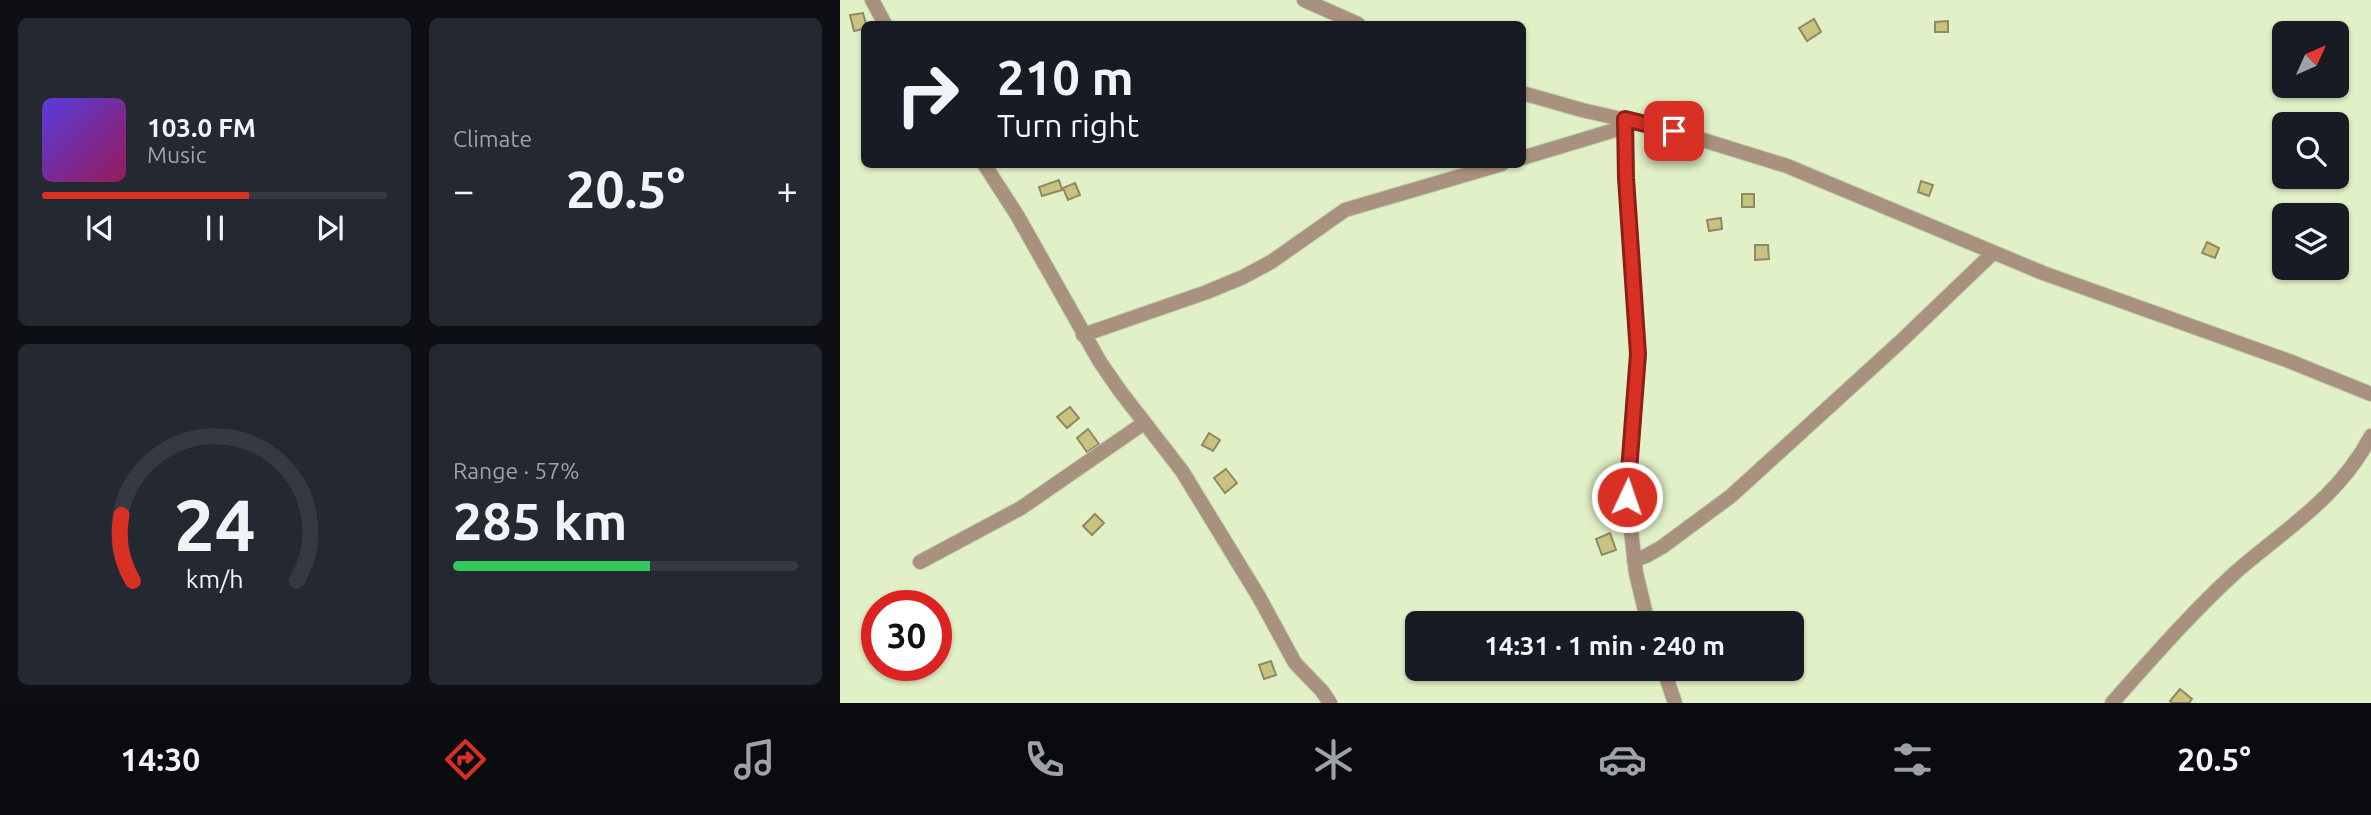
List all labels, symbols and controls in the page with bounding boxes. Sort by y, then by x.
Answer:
north arrow [2272,21,2348,98]
map controls [2272,21,2349,280]
icon: right [882,49,973,140]
text: 210 m [997,49,1134,104]
pin [1644,101,1704,161]
text: Turn right [997,107,1139,143]
icon: arrive [1655,112,1693,150]
button: search [2272,112,2349,189]
text: 103.0 FM [147,113,256,142]
text: Climate [453,126,532,151]
text: Music [147,142,206,167]
text: 20.5° [566,160,685,218]
text: − [453,169,474,211]
text: + [777,169,798,211]
button: layers [2272,203,2349,280]
icon: previous [81,209,119,247]
icon: pause [196,209,234,247]
icon: next [311,209,349,247]
text: Range · 57% [453,458,580,483]
position arrow [1590,460,1664,534]
text: 24 [173,483,256,565]
text: 285 km [453,492,627,550]
text: km/h [186,564,243,592]
speed limit sign: 30 [861,590,952,681]
text: 14:31 · 1 min · 240 m [1484,631,1725,660]
icon: directions [441,735,490,784]
icon: music [730,735,779,784]
icon: phone [1020,735,1069,784]
icon: climate [1309,735,1358,784]
icon: car [1598,735,1647,784]
icon: filters [1888,735,1937,784]
text: 14:30 [120,741,200,777]
text: 20.5° [2177,741,2251,777]

